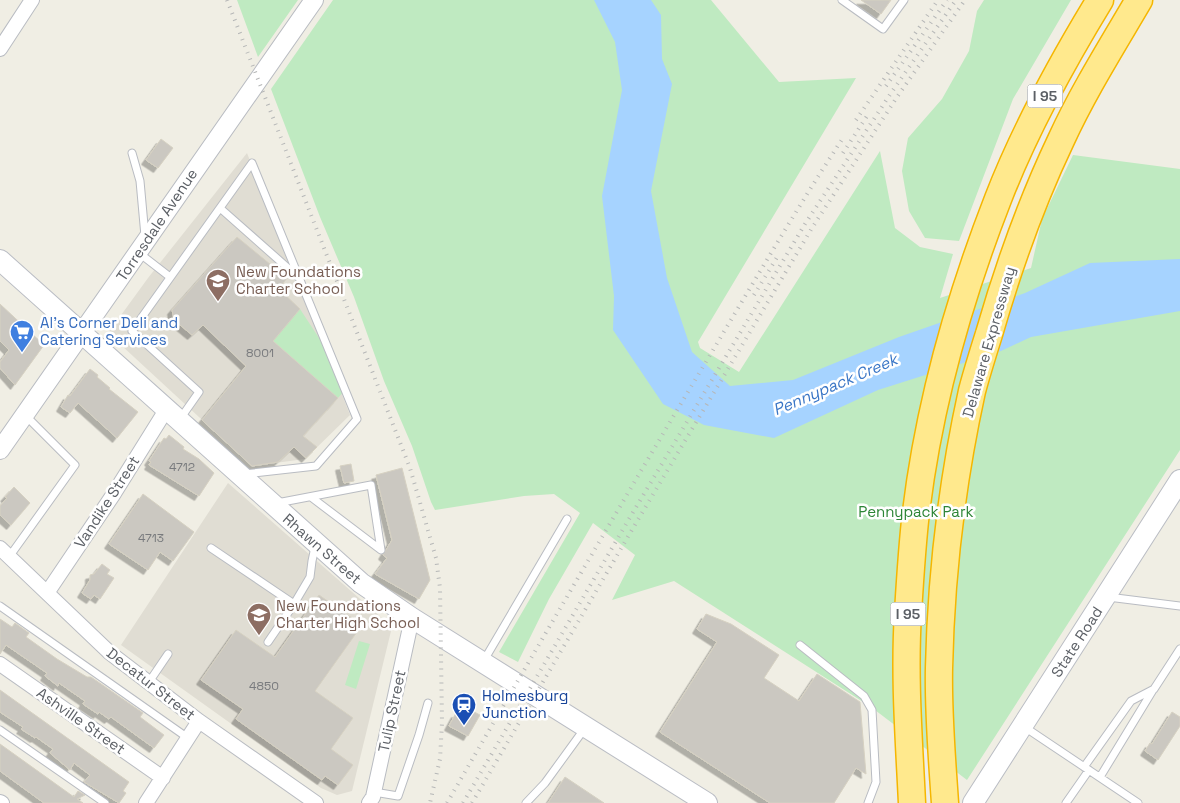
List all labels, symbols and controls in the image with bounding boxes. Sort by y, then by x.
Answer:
road number: I 95 [1028,84,1062,108]
street label: Torresdale Avenue [112,165,201,285]
place label: New Foundations Charter School [236,262,361,298]
street label: Delaware Expressway [958,264,1019,419]
school or university icon: New Foundations Charter School [205,268,231,302]
place label: Al's Corner Deli and Catering Services [40,313,178,349]
supermarket icon: Al's Corner Deli and Catering Services [9,319,35,353]
house number: 8001 [246,345,274,361]
water label: Pennypack Creek [770,348,903,420]
street label: Vandike Street [70,452,144,551]
house number: 4712 [169,459,195,475]
park label: Pennypack Park [858,502,974,521]
street label: Rhawn Street [279,509,366,588]
house number: 4713 [138,530,164,546]
place label: New Foundations Charter High School [276,596,420,632]
school or university icon: New Foundations Charter High School [246,602,272,636]
road number: I 95 [890,602,926,626]
street label: State Road [1047,603,1106,681]
street label: Decatur Street [103,643,200,724]
street label: Tulip Street [374,668,410,754]
house number: 4850 [249,678,279,694]
street label: Ashville Street [33,683,129,758]
place label: Holmesburg Junction [482,686,568,722]
station icon: Holmesburg Junction [451,692,477,726]

